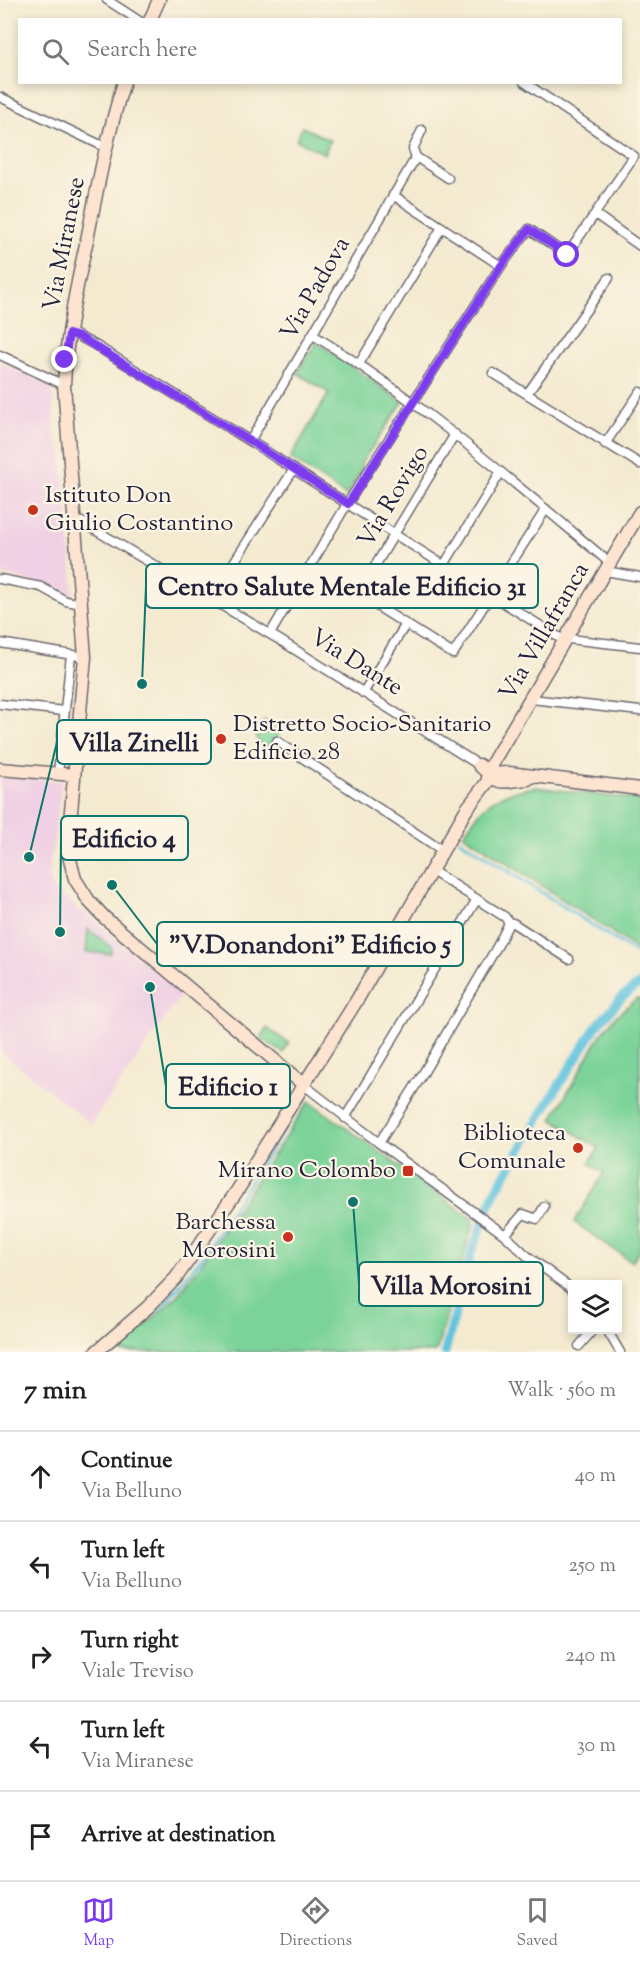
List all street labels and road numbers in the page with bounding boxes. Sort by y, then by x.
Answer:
street label: Via Miranese [35,174,95,314]
street label: Via Padova [273,231,359,347]
street label: Via Rovigo [350,439,438,555]
street label: Via Villafranca [492,557,598,707]
street label: Via Dante [303,621,409,705]

